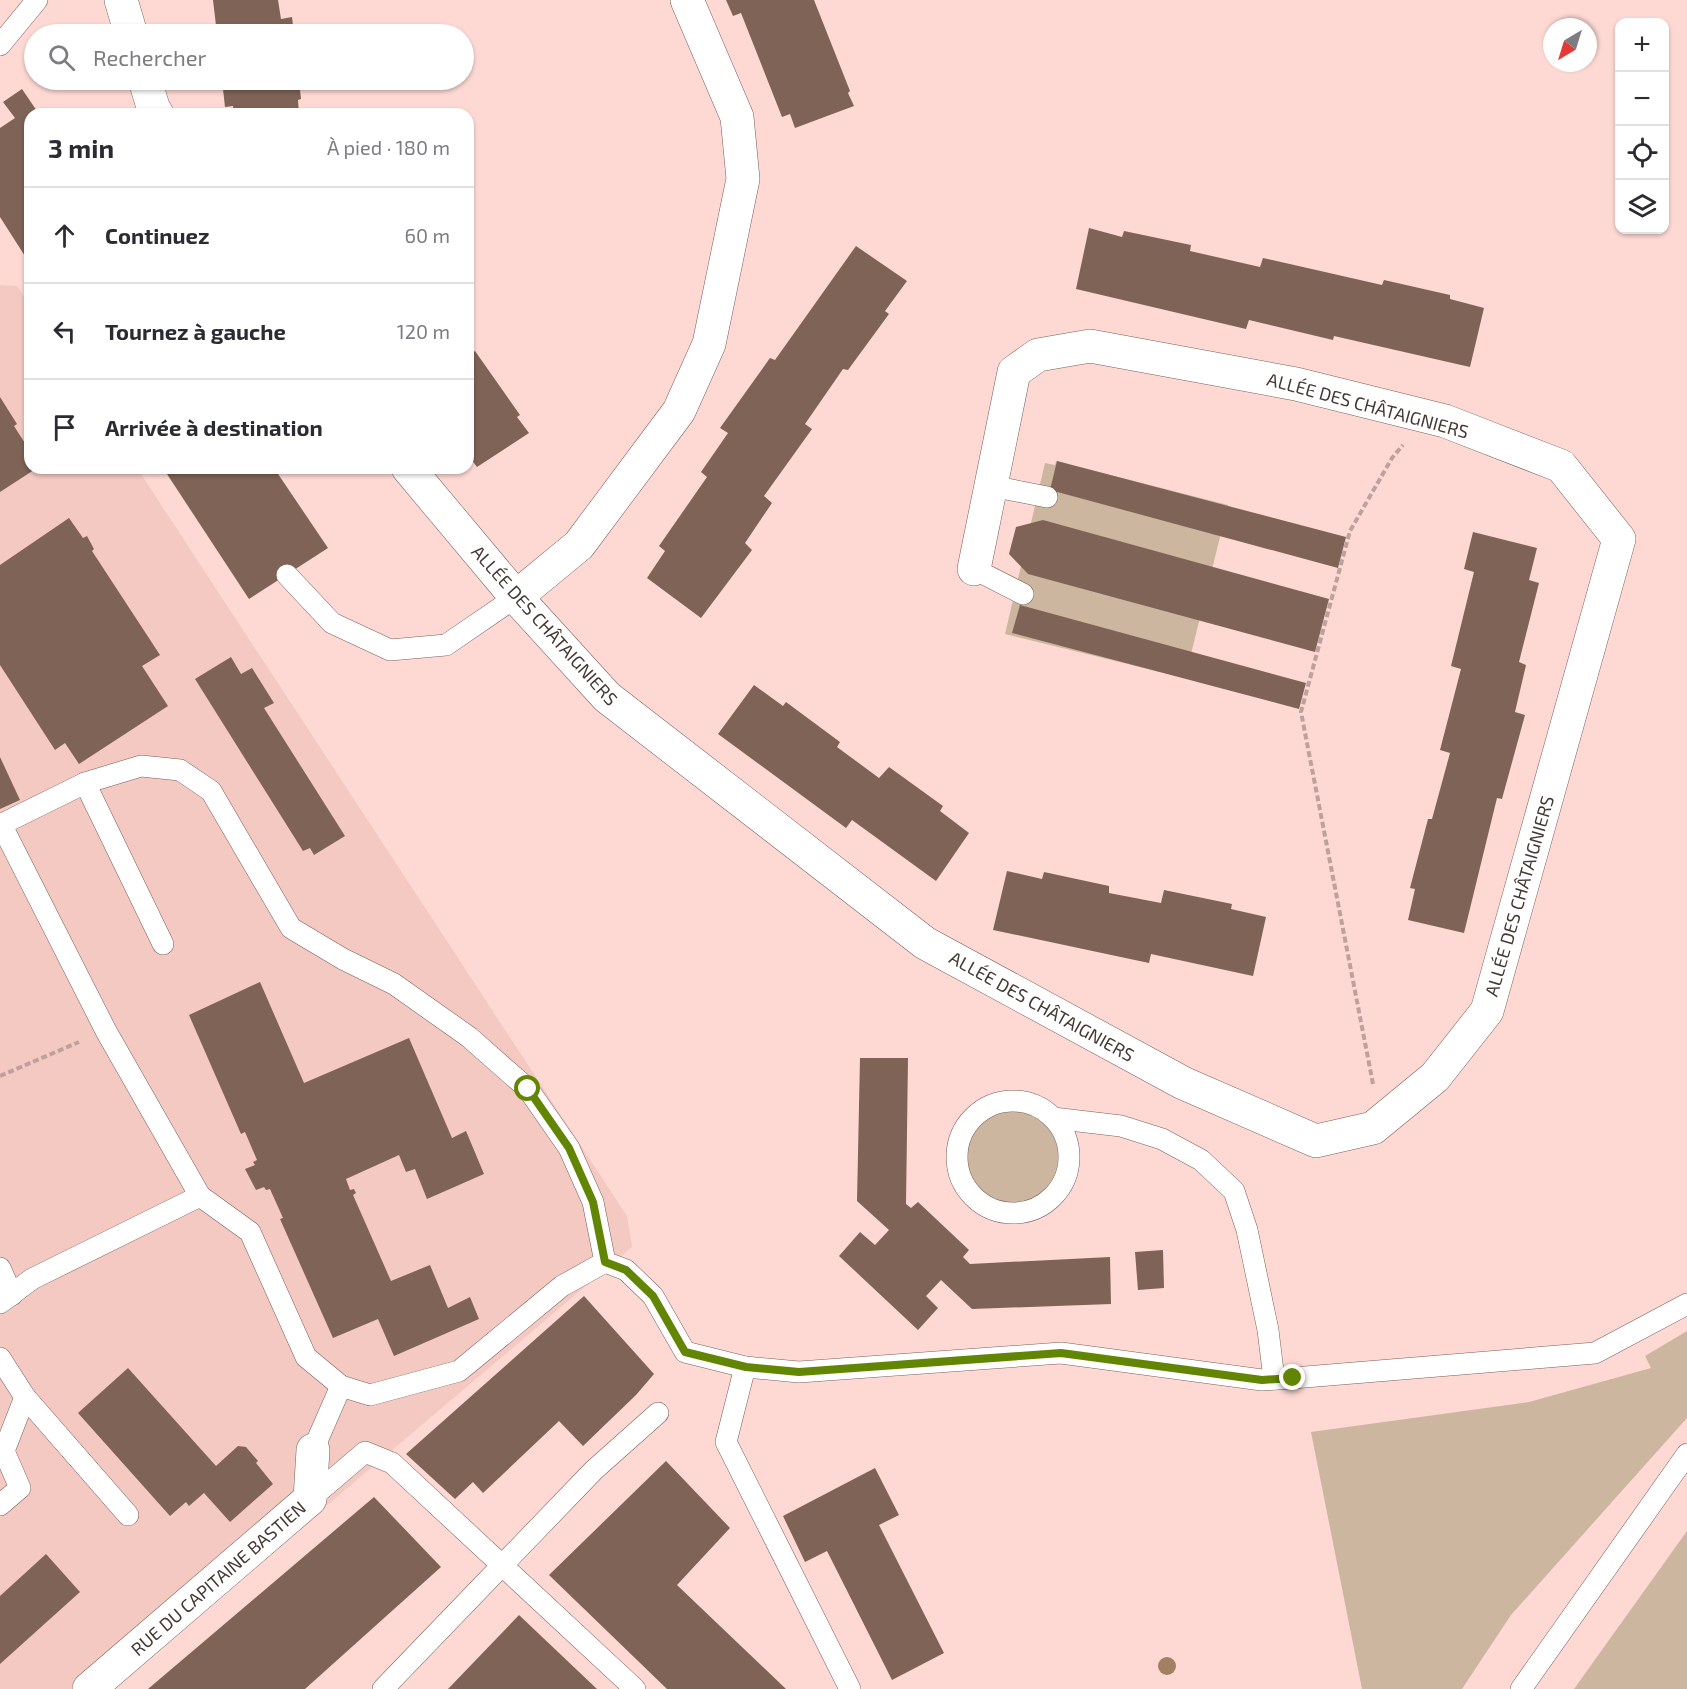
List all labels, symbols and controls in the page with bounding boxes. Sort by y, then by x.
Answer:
north arrow [1543,18,1597,72]
map controls [1615,18,1669,234]
button: + [1615,18,1669,72]
search box [24,24,474,90]
icon: search [45,41,78,74]
text: Rechercher [93,44,206,70]
button: − [1615,72,1669,126]
button: locate [1615,126,1669,180]
text: 3 min [48,132,114,163]
text: À pied · 180 m [327,135,450,159]
button: layers [1615,180,1669,234]
icon: ahead [48,219,81,252]
text: Continuez [105,222,209,248]
text: 60 m [405,223,450,247]
icon: left [48,315,81,348]
text: Tournez à gauche [105,318,286,344]
text: 120 m [397,319,450,343]
street label: ALLÉE DES CHÂTAIGNIERS [1265,367,1471,443]
icon: arrive [48,411,81,444]
text: Arrivée à destination [105,414,323,440]
street label: ALLÉE DES CHÂTAIGNIERS [467,540,623,710]
street label: ALLÉE DES CHÂTAIGNIERS [1480,793,1558,999]
street label: ALLÉE DES CHÂTAIGNIERS [946,946,1138,1066]
route start [514,1075,540,1101]
route end [1279,1364,1305,1390]
street label: RUE DU CAPITAINE BASTIEN [126,1496,310,1660]

